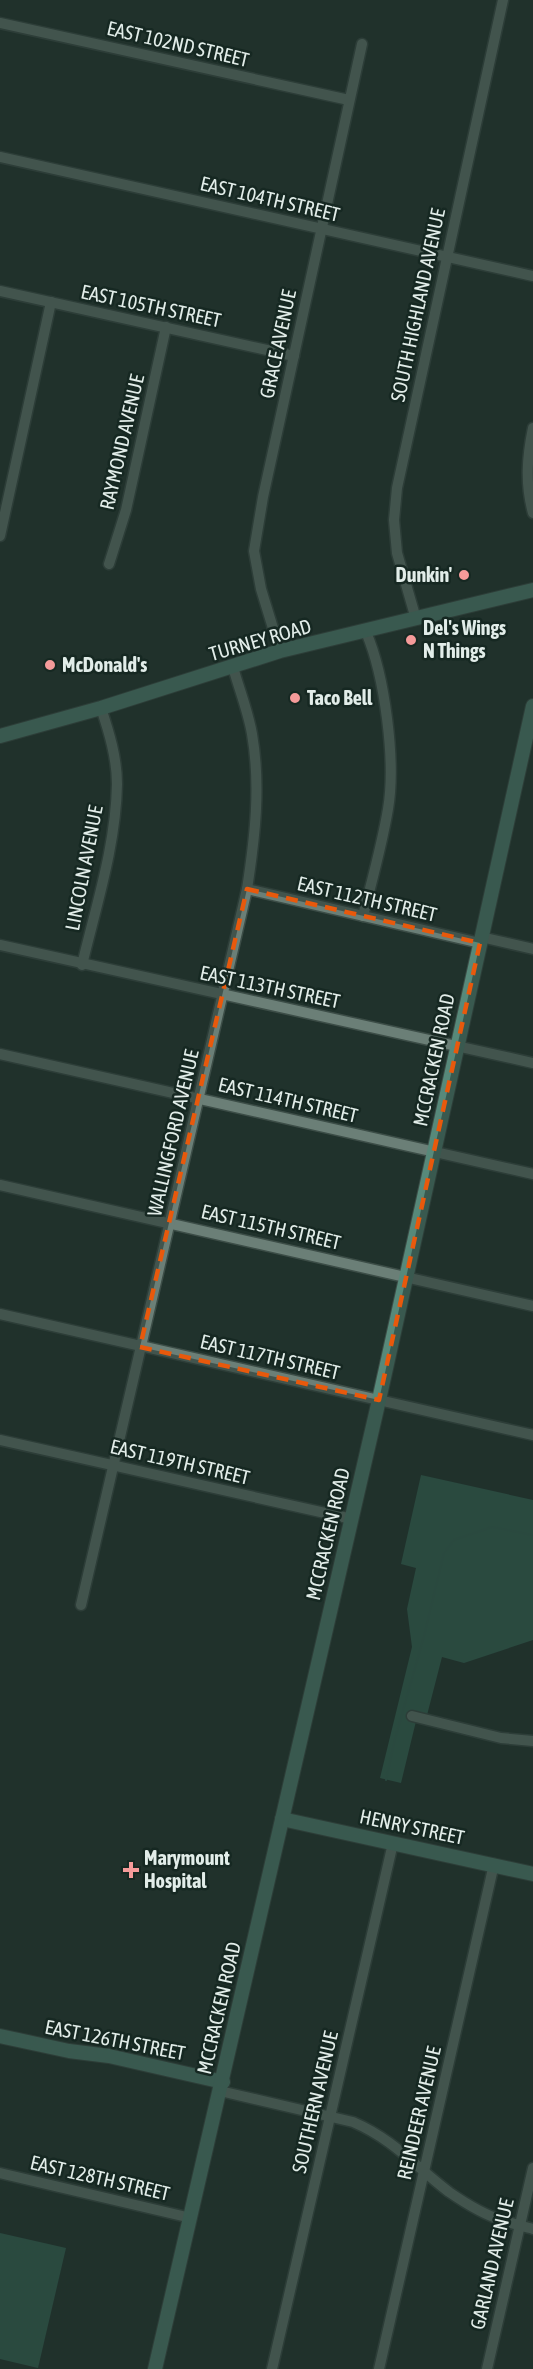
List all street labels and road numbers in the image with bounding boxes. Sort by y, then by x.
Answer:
street label: EAST 102ND STREET [105,16,252,71]
street label: EAST 104TH STREET [198,171,342,226]
street label: SOUTH HIGHLAND AVENUE [386,206,449,404]
street label: EAST 105TH STREET [79,279,223,332]
street label: GRACE AVENUE [255,287,300,400]
street label: RAYMOND AVENUE [95,371,148,512]
street label: TURNEY ROAD [206,614,314,665]
street label: LINCOLN AVENUE [60,803,107,932]
street label: EAST 112TH STREET [295,871,439,926]
street label: EAST 113TH STREET [198,960,342,1013]
street label: MCCRACKEN ROAD [408,991,459,1128]
street label: WALLINGFORD AVENUE [142,1047,203,1218]
street label: EAST 114TH STREET [216,1072,360,1127]
street label: EAST 115TH STREET [199,1199,343,1254]
street label: EAST 117TH STREET [198,1329,342,1384]
street label: EAST 119TH STREET [108,1434,252,1489]
street label: MCCRACKEN ROAD [301,1465,354,1602]
street label: HENRY STREET [358,1804,467,1849]
street label: MCCRACKEN ROAD [192,1939,245,2076]
street label: EAST 126TH STREET [43,2015,187,2064]
street label: SOUTHERN AVENUE [287,2028,342,2175]
street label: REINDEER AVENUE [392,2043,445,2182]
street label: EAST 128TH STREET [28,2150,172,2205]
street label: GARLAND AVENUE [465,2196,518,2332]

